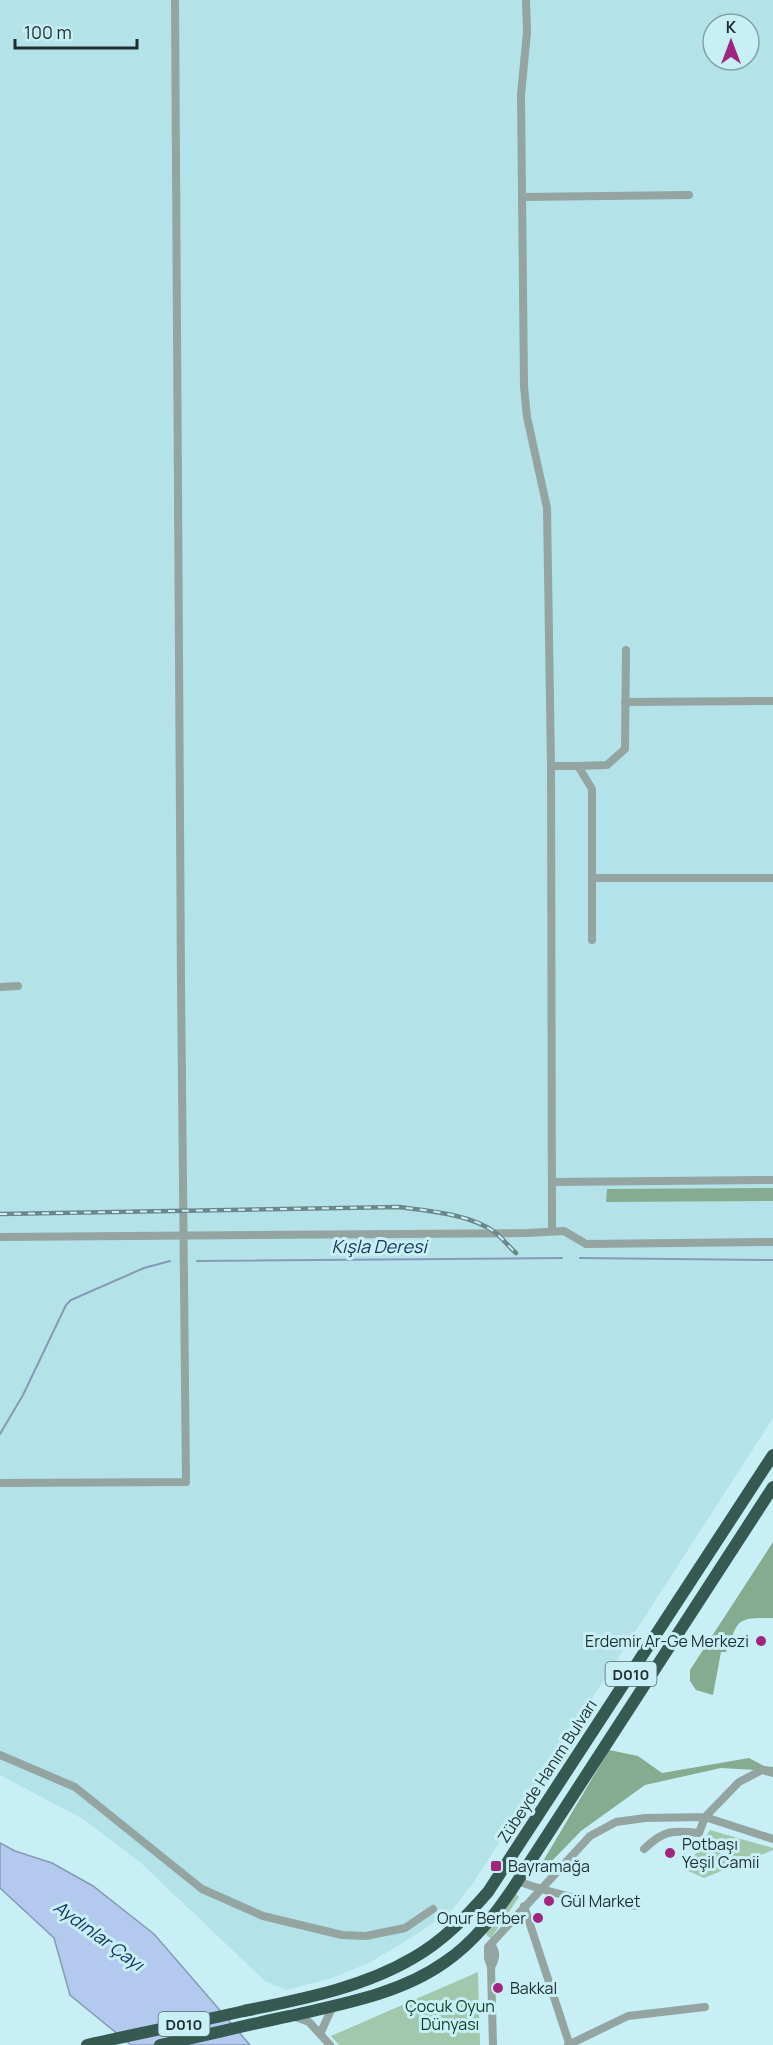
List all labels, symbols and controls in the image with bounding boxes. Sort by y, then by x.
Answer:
scale bar [15,12,136,50]
north arrow [701,12,761,72]
text: K [726,16,737,38]
text: 100 m [24,20,72,44]
water label: Kışla Deresi [331,1234,429,1258]
place label: Erdemir Ar-Ge Merkezi [585,1630,749,1652]
marker: Erdemir Ar-Ge Merkezi [754,1634,768,1648]
road number: D010 [606,1662,656,1686]
street label: Zübeyde Hanım Bulvarı [492,1695,602,1847]
place label: Potbaşı Yeşil Camii [682,1833,759,1873]
marker: Potbaşı Yeşil Camii [663,1846,677,1860]
place label: Bayramağa [508,1855,590,1877]
marker: Bayramağa [489,1859,503,1873]
place label: Gül Market [561,1890,640,1912]
water label: Aydınlar Çayı [49,1894,150,1977]
marker: Gül Market [542,1894,556,1908]
place label: Onur Berber [437,1907,526,1929]
marker: Onur Berber [531,1911,545,1925]
place label: Bakkal [510,1977,557,1999]
marker: Bakkal [491,1981,505,1995]
park label: Çocuk Oyun Dünyası [405,1995,495,2035]
road number: D010 [158,2012,210,2036]

